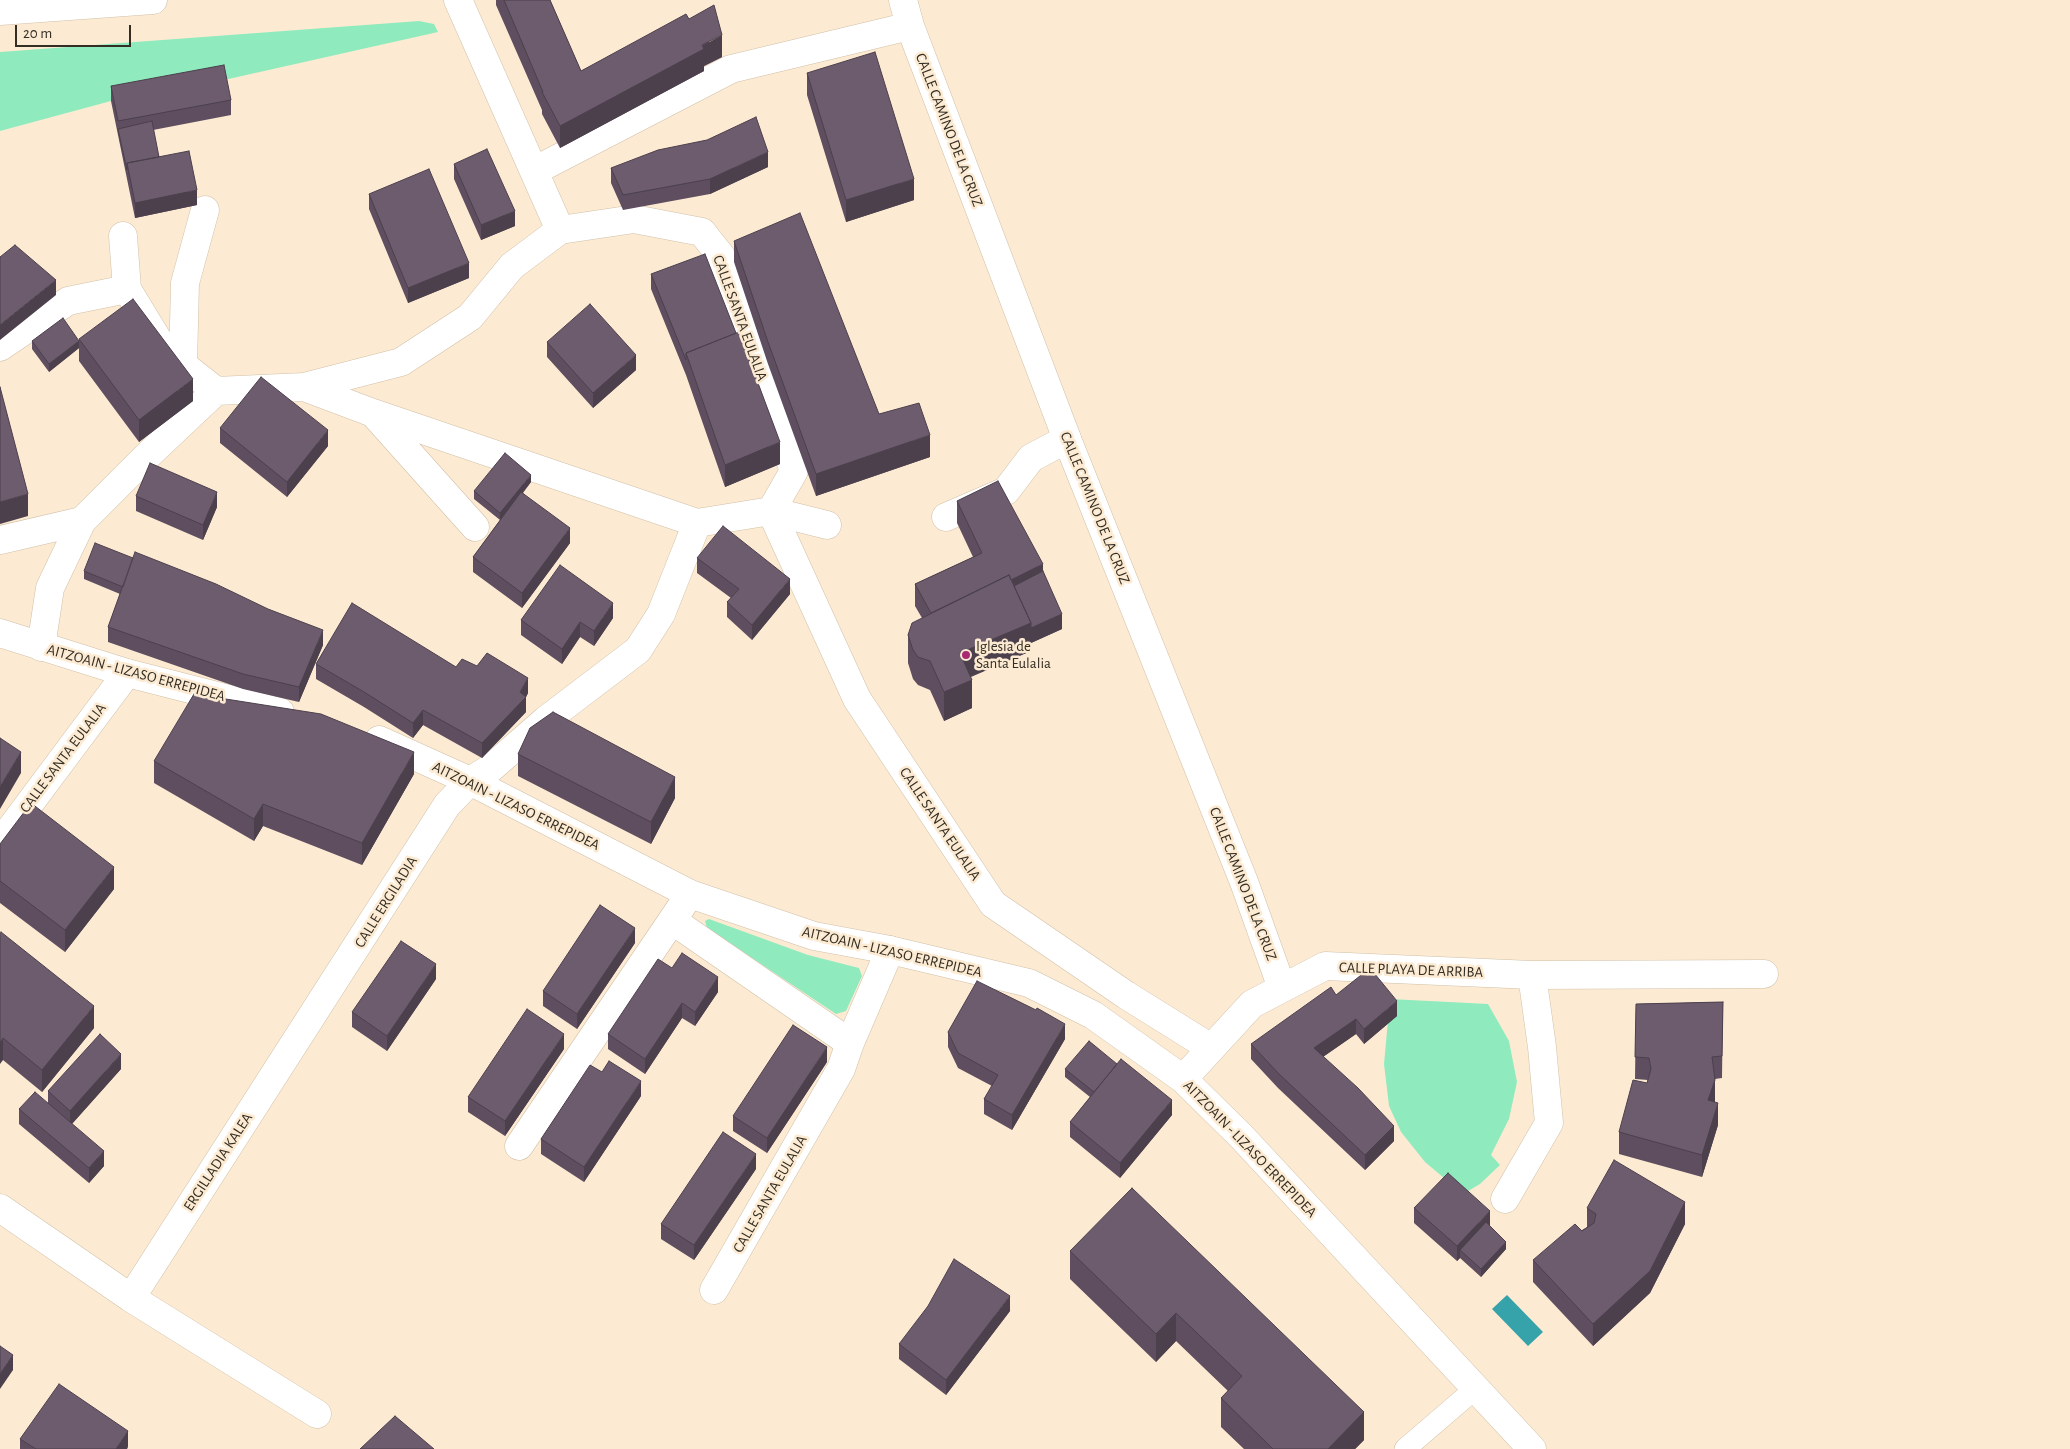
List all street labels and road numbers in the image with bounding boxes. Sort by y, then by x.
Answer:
street label: CALLE CAMINO DE LA CRUZ [911,51,987,209]
street label: CALLE SANTA EULALIA [709,253,771,383]
street label: CALLE CAMINO DE LA CRUZ [1056,429,1134,587]
street label: AITZOAIN - LIZASO ERREPIDEA [45,640,227,706]
street label: CALLE SANTA EULALIA [16,700,110,816]
street label: AITZOAIN - LIZASO ERREPIDEA [429,758,603,854]
street label: CALLE SANTA EULALIA [895,764,985,884]
street label: CALLE CAMINO DE LA CRUZ [1205,805,1281,963]
street label: CALLE ERGILADIA [351,853,421,951]
street label: AITZOAIN - LIZASO ERREPIDEA [800,923,984,981]
street label: CALLE PLAYA DE ARRIBA [1339,958,1483,982]
street label: AITZOAIN - LIZASO ERREPIDEA [1180,1077,1320,1221]
street label: ERGILLADIA KALEA [180,1110,256,1214]
street label: CALLE SANTA EULALIA [729,1132,811,1256]

